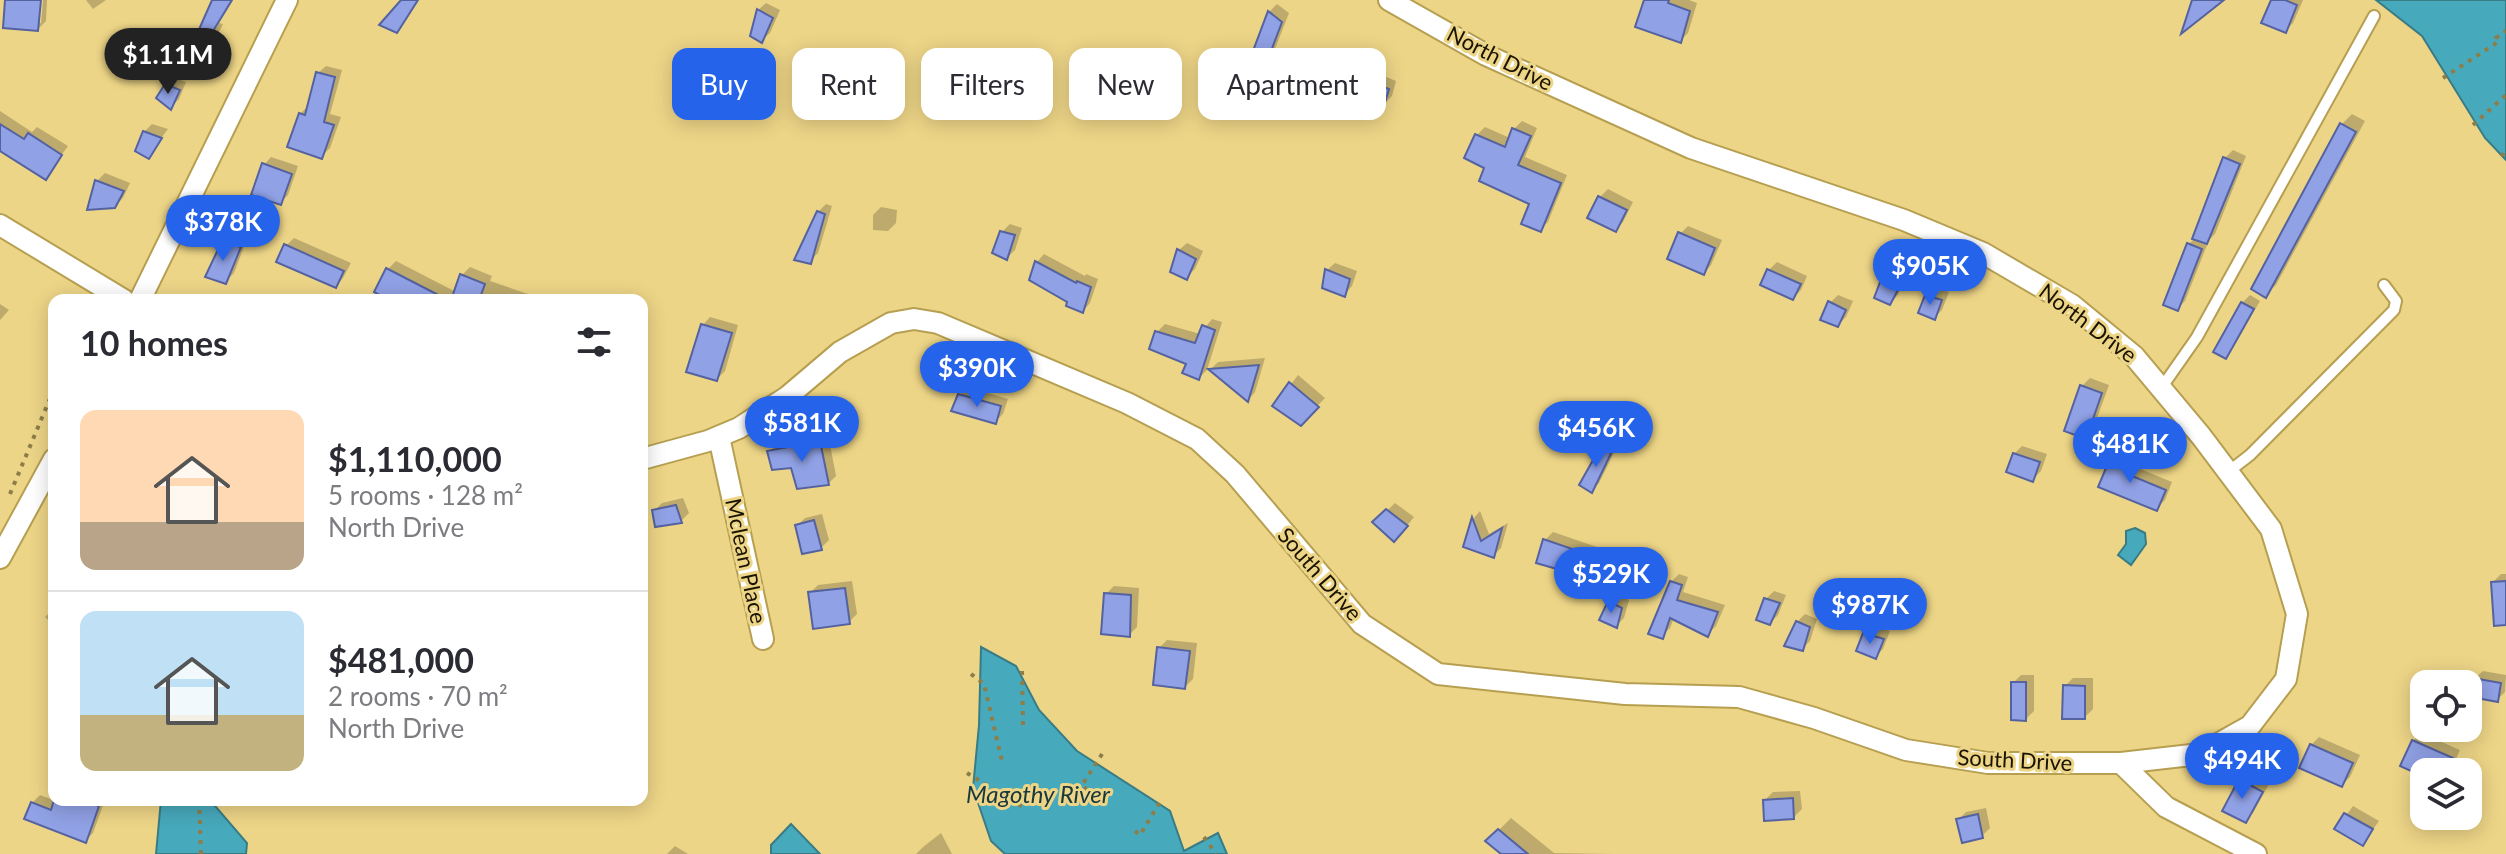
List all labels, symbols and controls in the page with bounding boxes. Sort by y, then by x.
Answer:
street label: North Drive [1443,19,1558,96]
pin: $1.11M [103,28,233,96]
text: $1.11M [122,38,214,70]
chip: Buy [672,48,776,120]
chip: Rent [792,48,905,120]
chip: Filters [921,48,1053,120]
chip: New [1069,48,1182,120]
chip: Apartment [1198,48,1386,120]
pin: $378K [167,195,279,263]
text: $378K [184,205,262,237]
pin: $905K [1874,239,1986,307]
text: $905K [1891,249,1969,281]
street label: North Drive [2034,277,2142,368]
icon: filters [572,320,616,364]
text: 10 homes [80,322,228,363]
pin: $390K [921,341,1033,409]
text: $390K [938,351,1016,383]
pin: $581K [746,396,858,464]
pin: $456K [1540,401,1652,469]
text: $581K [763,406,841,438]
text: $456K [1557,411,1635,443]
pin: $481K [2074,417,2186,485]
text: $481K [2091,427,2169,459]
text: $1,110,000 [328,438,502,479]
icon: home [144,442,240,538]
text: 5 rooms · 128 m² [328,479,523,511]
street label: Mclean Place [720,496,773,626]
text: North Drive [328,511,464,543]
street label: South Drive [1273,521,1368,626]
pin: $529K [1555,547,1667,615]
text: $529K [1572,557,1650,589]
pin: $987K [1814,578,1926,646]
text: $987K [1831,588,1909,620]
text: $481,000 [328,639,474,680]
icon: home [144,643,240,739]
map controls [2410,670,2482,830]
button: locate [2410,670,2482,742]
text: 2 rooms · 70 m² [328,680,508,712]
text: North Drive [328,712,464,744]
pin: $494K [2186,733,2298,801]
street label: South Drive [1957,743,2073,776]
text: $494K [2203,743,2281,775]
button: layers [2410,758,2482,830]
water label: Magothy River [966,779,1111,808]

